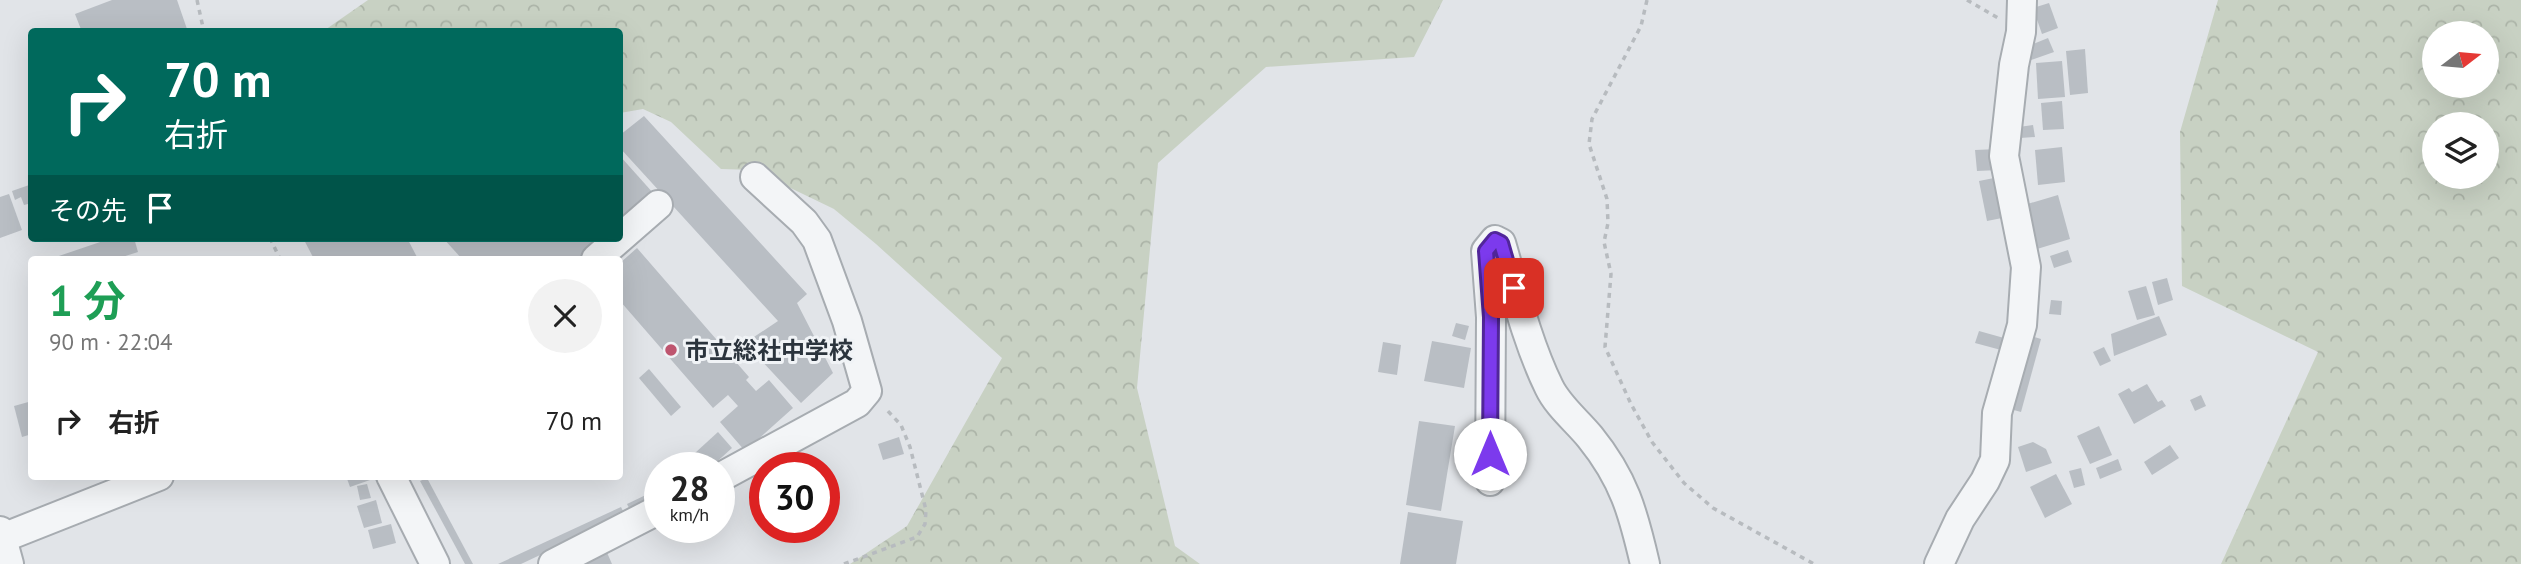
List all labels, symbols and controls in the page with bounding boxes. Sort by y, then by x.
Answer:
north arrow [2422,21,2499,98]
map controls [2422,21,2499,189]
text: 70 m [164,47,271,111]
icon: right [49,56,140,147]
button: layers [2422,112,2499,189]
text: 右折 [164,113,228,155]
icon: arrive [141,189,179,227]
text: その先 [49,194,127,227]
pin [1484,258,1544,318]
icon: arrive [1495,269,1533,307]
text: 1 分 [49,273,125,328]
button: close [528,279,602,353]
text: 90 m · 22:04 [49,327,173,356]
place label: 市立総社中学校 [685,335,853,366]
marker: 市立総社中学校 [663,342,679,358]
icon: right [49,402,87,440]
text: 70 m [546,404,602,437]
text: 右折 [108,406,160,439]
position arrow [1453,417,1527,491]
speed limit sign: 30 [749,452,840,543]
text: 28 [670,465,709,511]
text: km/h [670,503,709,526]

